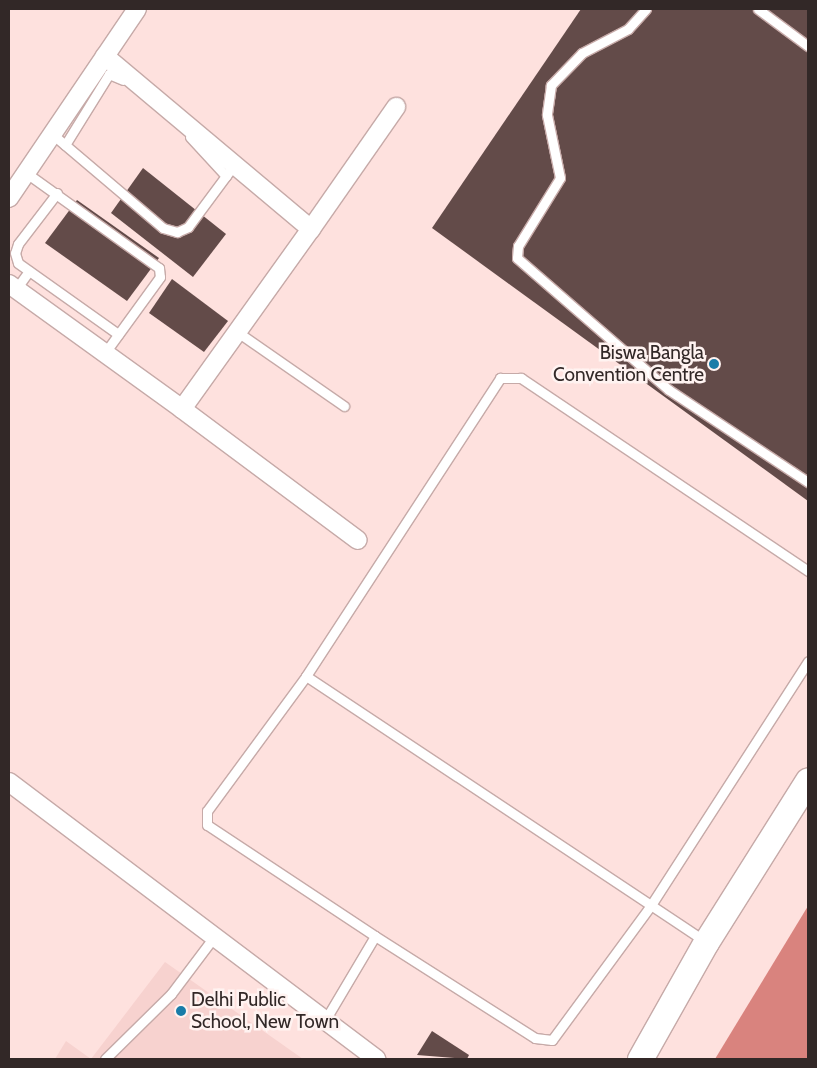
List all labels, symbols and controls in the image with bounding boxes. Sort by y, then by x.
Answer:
place label: Biswa Bangla Convention Centre [553,342,704,386]
marker: Biswa Bangla Convention Centre [708,358,720,370]
place label: Delhi Public School, New Town [191,989,339,1033]
marker: Delhi Public School, New Town [175,1005,187,1017]

